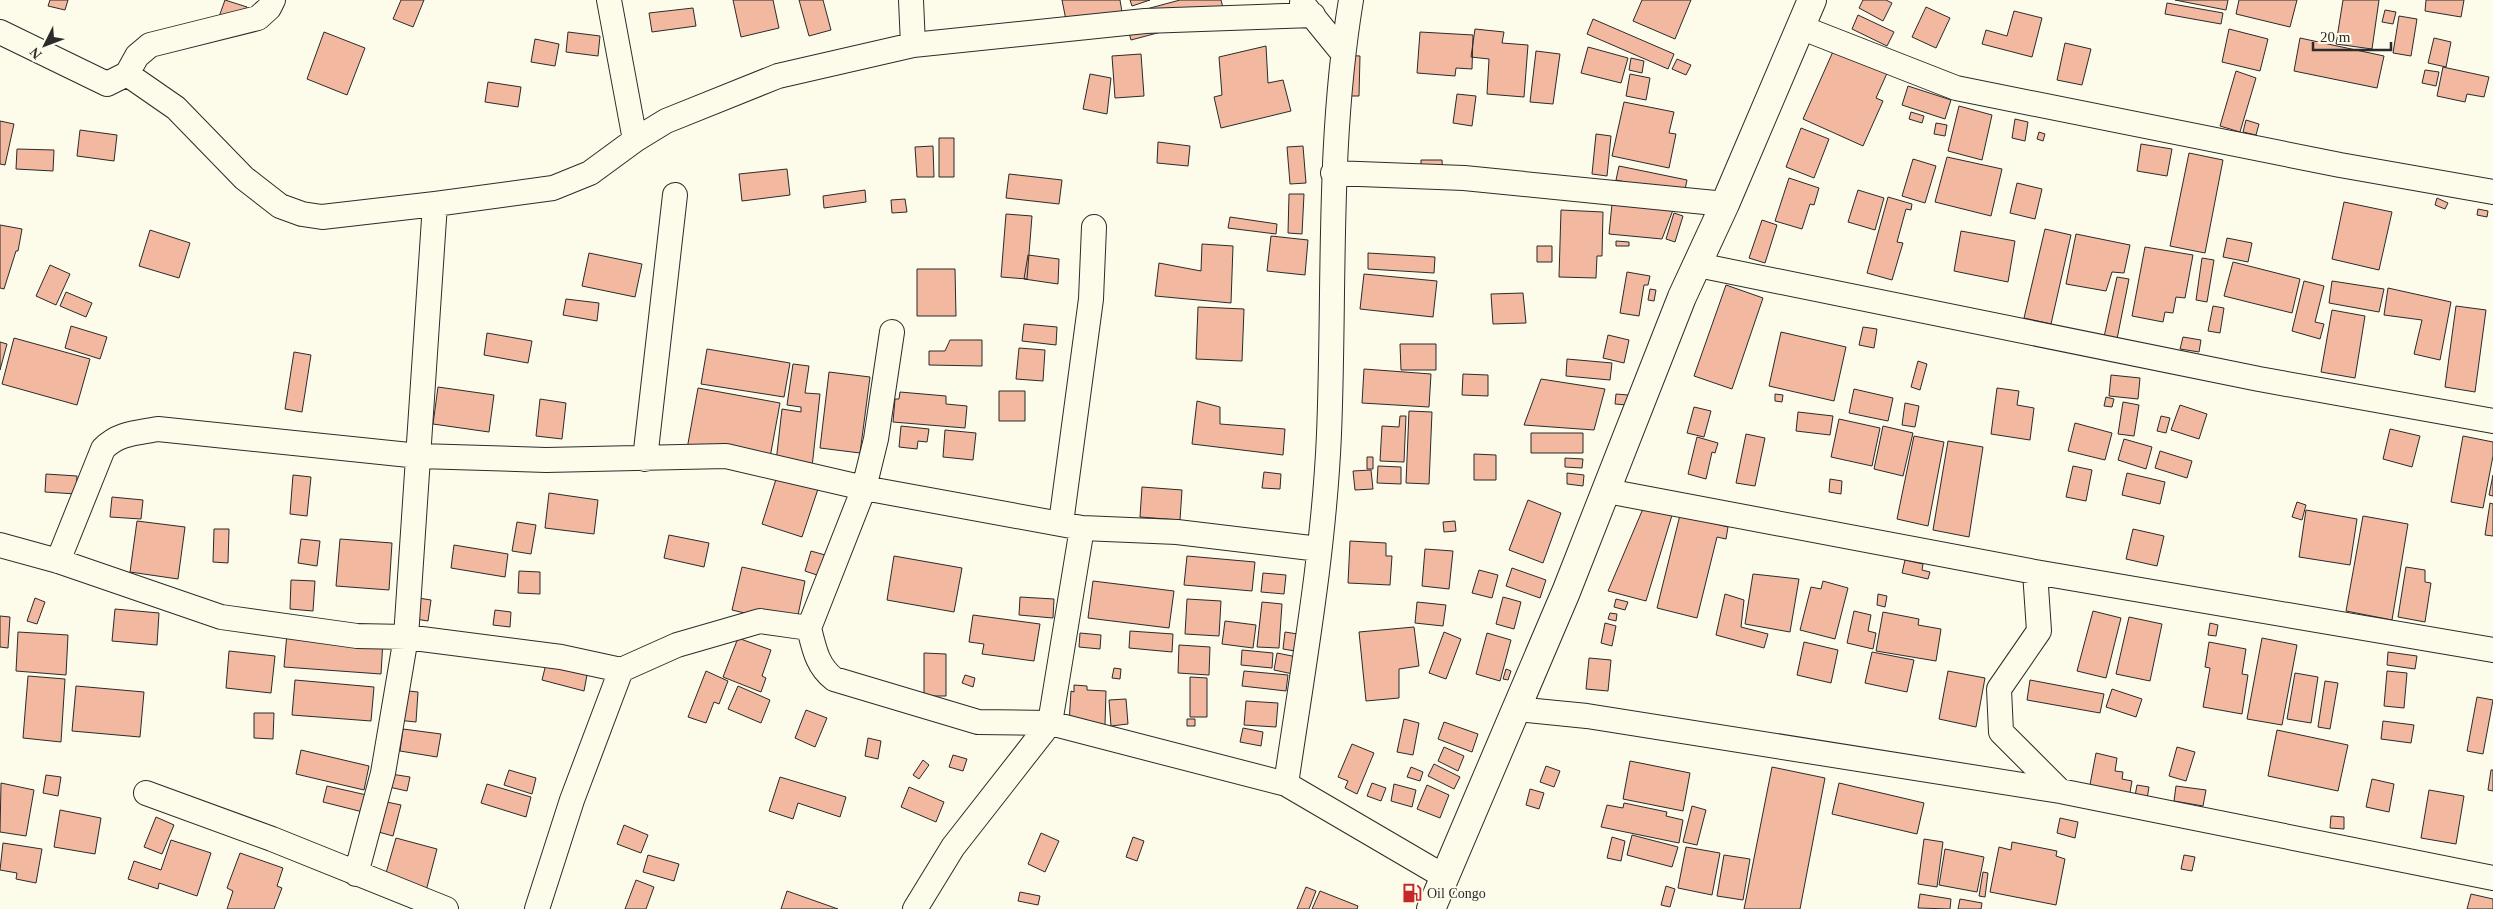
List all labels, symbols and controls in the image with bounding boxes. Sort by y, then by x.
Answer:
north arrow [20,20,70,70]
scale bar [2313,20,2390,52]
text: 20 m [2320,29,2351,45]
text: N [27,45,45,62]
fuel station icon: Oil Congo [1401,882,1423,904]
place label: Oil Congo [1427,886,1486,901]

